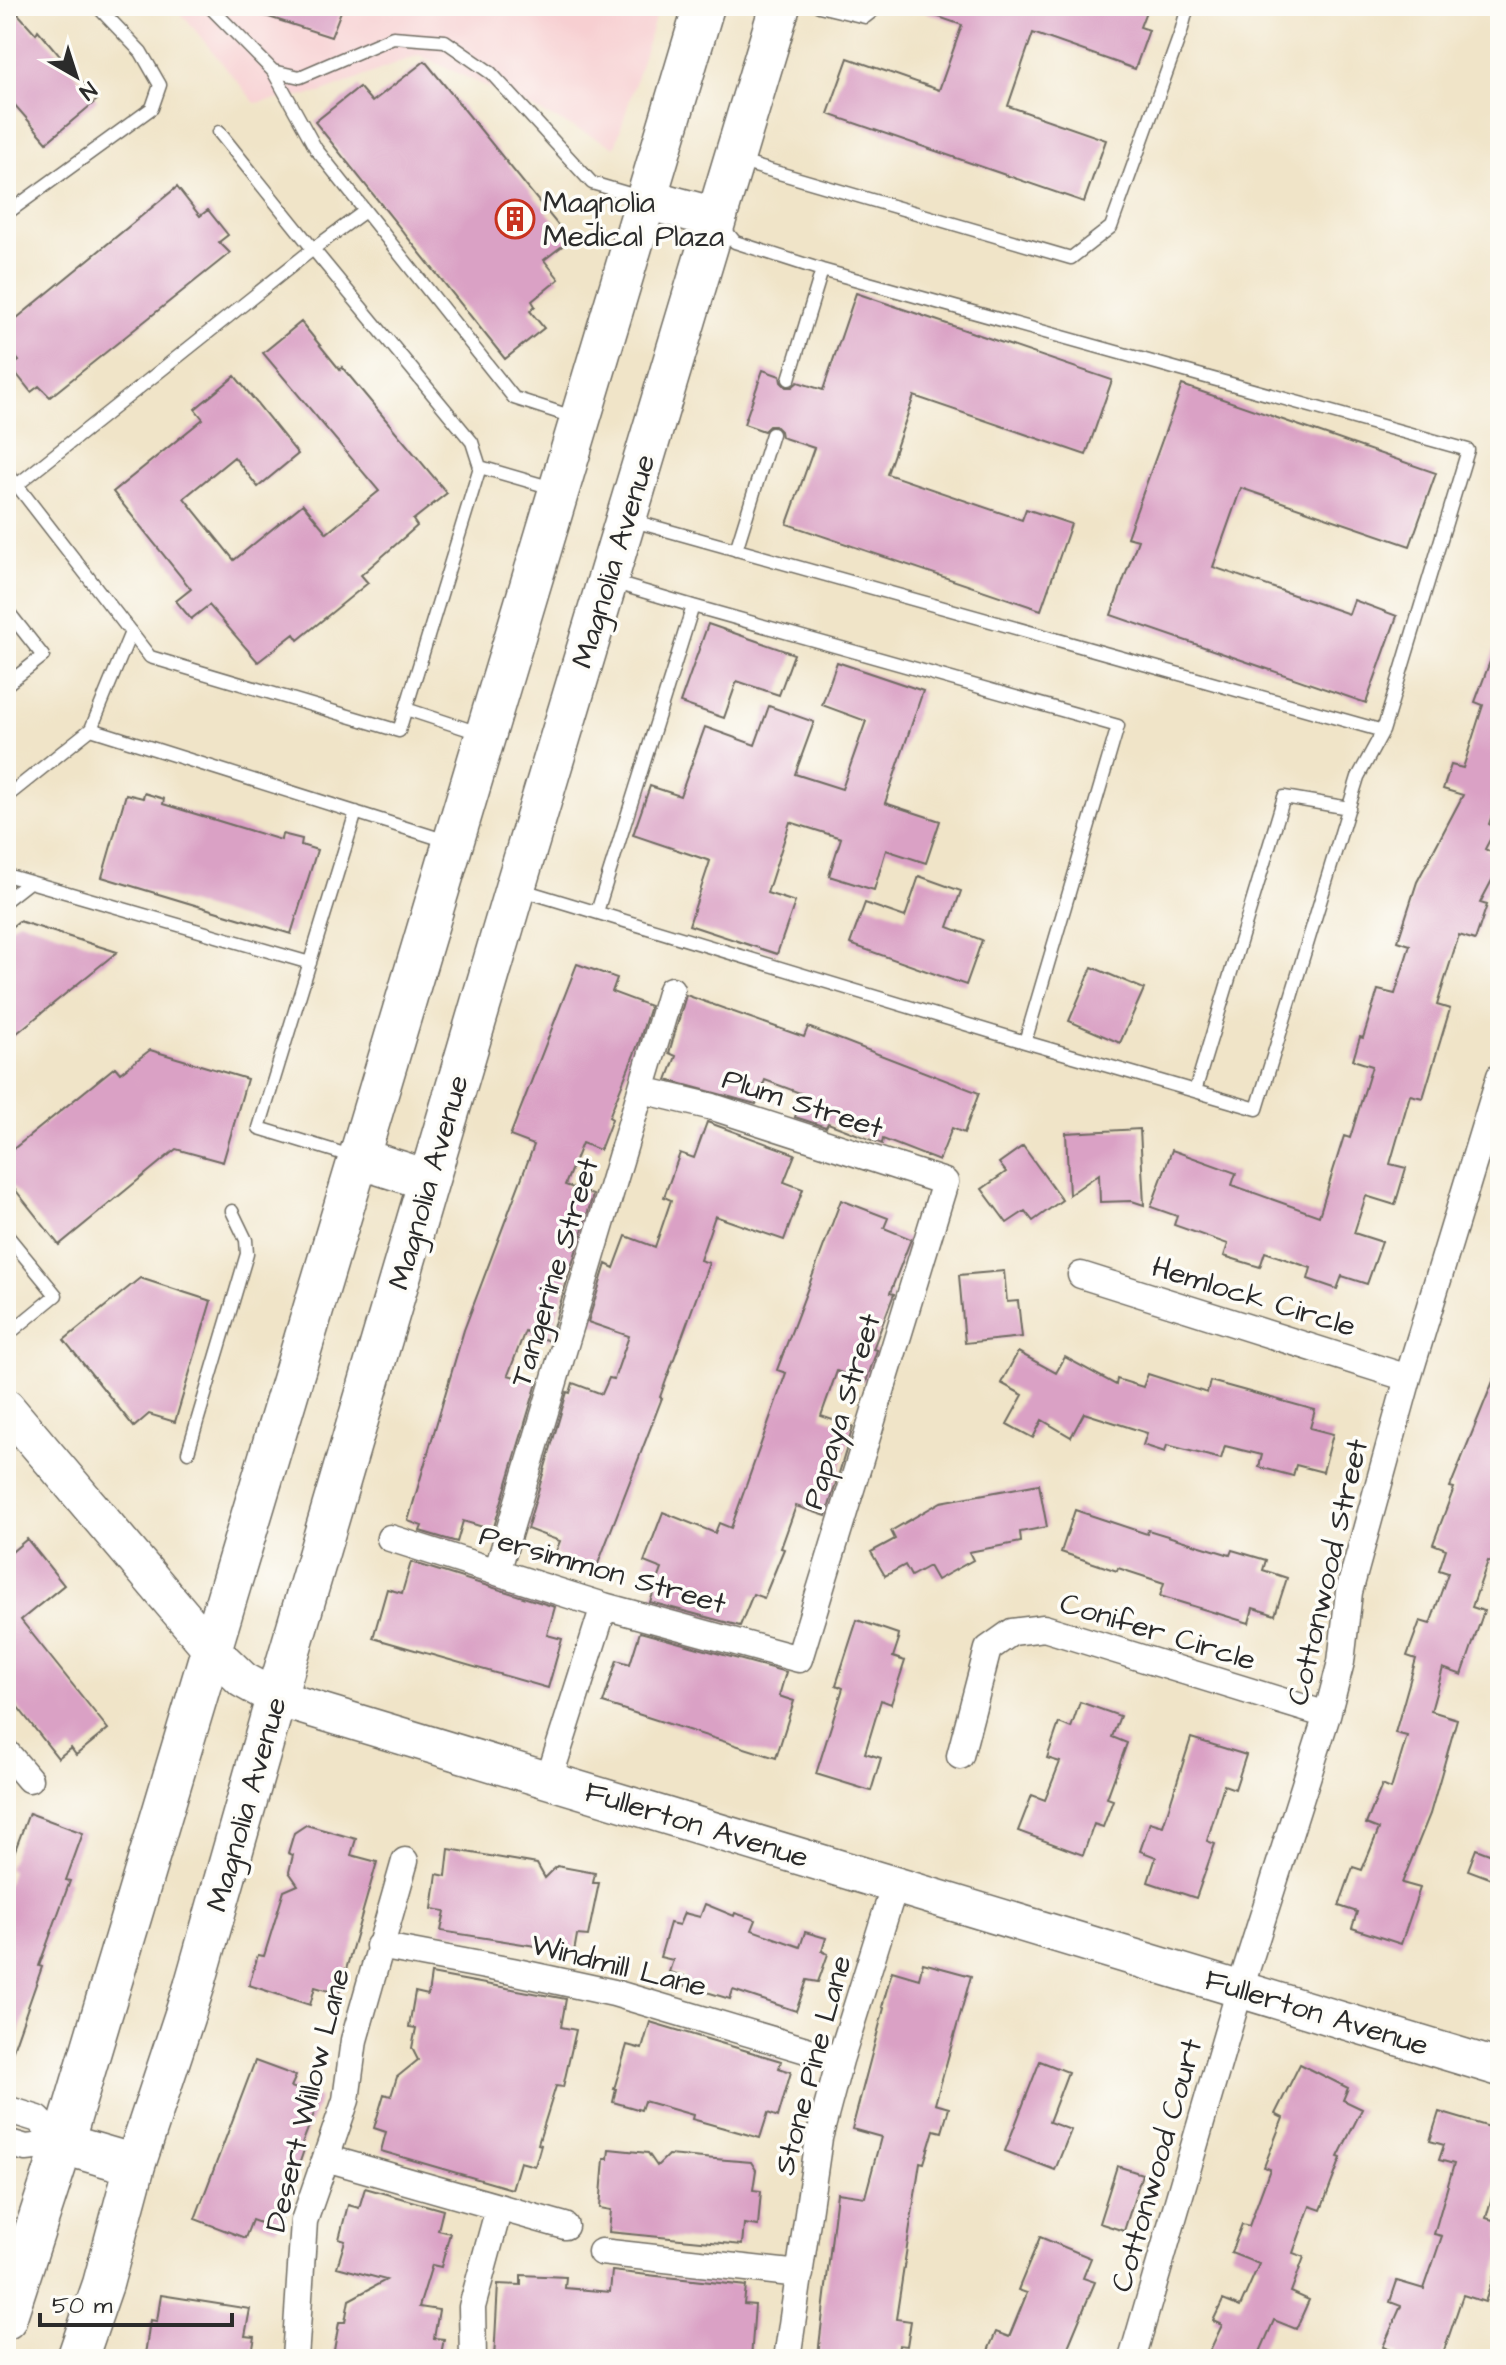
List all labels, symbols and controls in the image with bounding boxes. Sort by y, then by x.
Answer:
north arrow [36,36,116,116]
text: N [72,74,103,107]
place label: Magnolia Medical Plaza [543,182,724,258]
building icon: Magnolia Medical Plaza [494,198,536,240]
street label: Magnolia Avenue [562,449,667,674]
street label: Plum Street [717,1058,889,1150]
street label: Magnolia Avenue [378,1070,481,1295]
street label: Tangerine Street [500,1153,611,1392]
street label: Hemlock Circle [1147,1246,1361,1348]
street label: Papaya Street [792,1308,893,1515]
street label: Cottonwood Street [1277,1435,1379,1710]
street label: Persimmon Street [475,1515,731,1625]
street label: Conifer Circle [1055,1582,1261,1682]
street label: Magnolia Avenue [196,1692,299,1917]
street label: Fullerton Avenue [580,1771,814,1879]
street label: Windmill Lane [526,1924,711,2008]
street label: Stone Pine Lane [763,1951,862,2180]
street label: Fullerton Avenue [1200,1959,1434,2067]
street label: Desert Willow Lane [255,1964,361,2236]
street label: Cottonwood Court [1101,2034,1213,2297]
scale bar [40,2277,232,2327]
text: 50 m [52,2289,113,2323]

